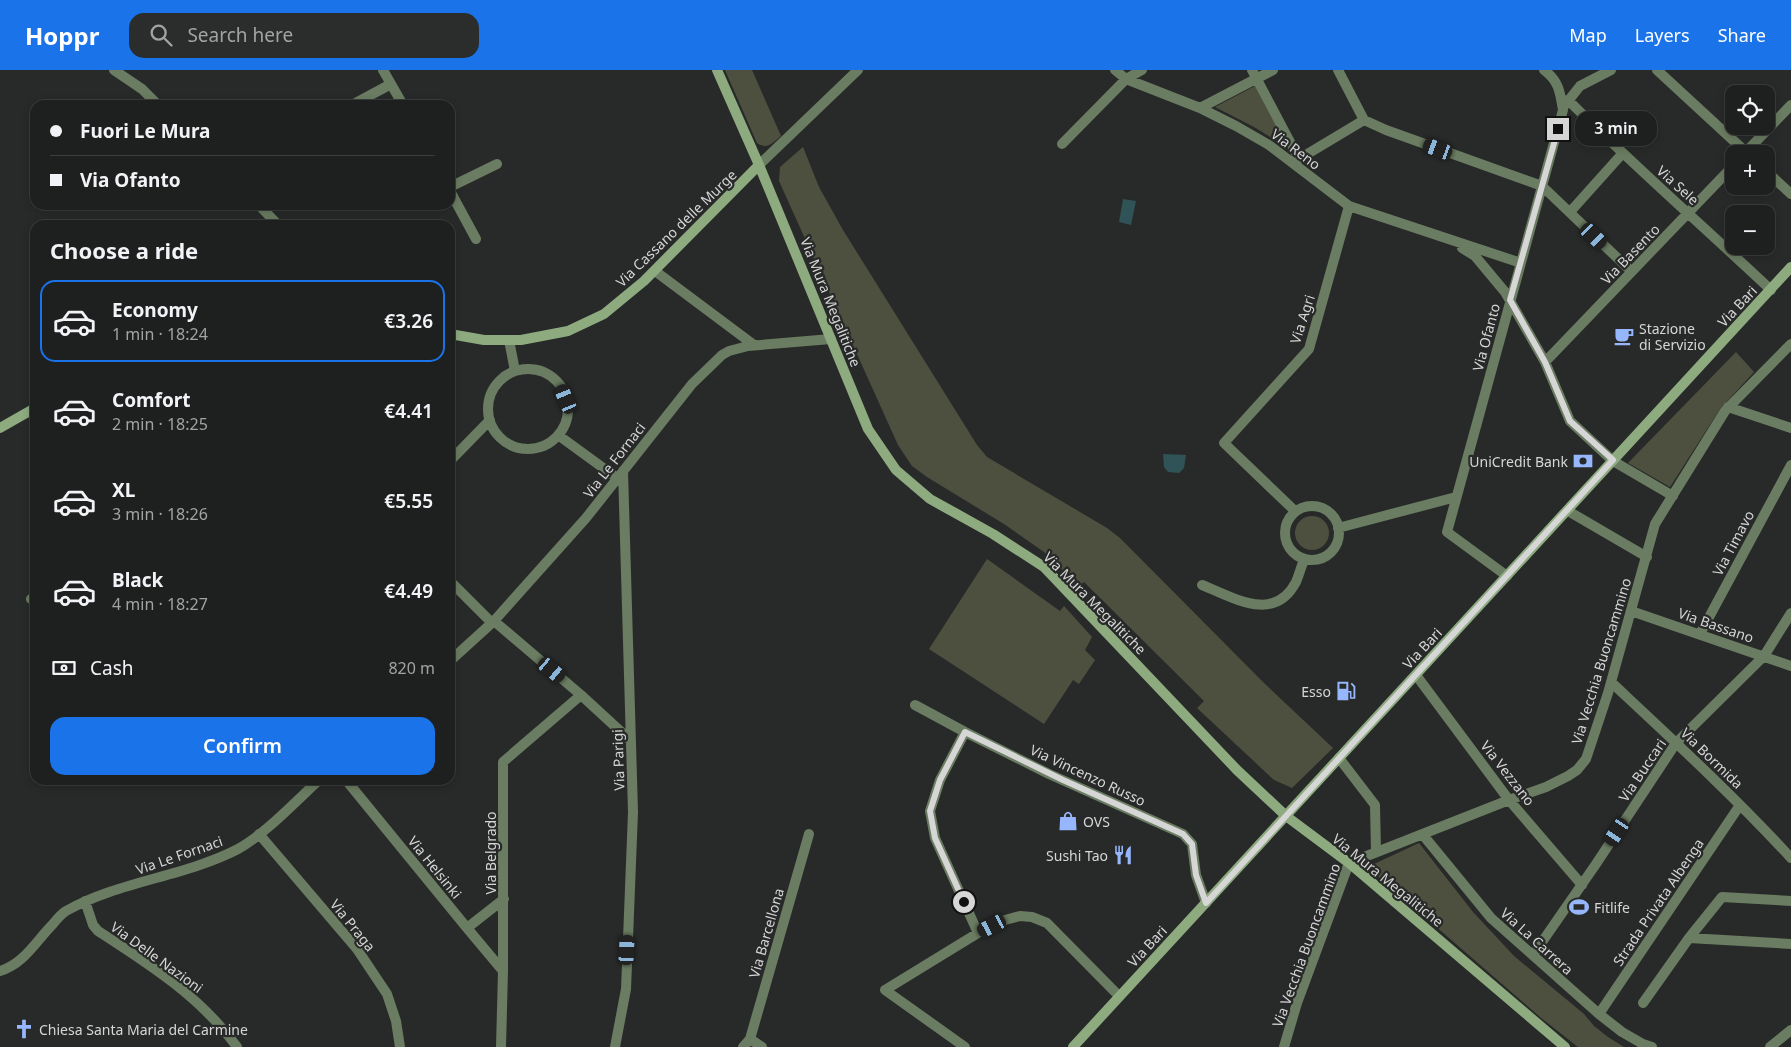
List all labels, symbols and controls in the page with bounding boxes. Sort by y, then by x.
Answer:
search box [129,13,479,58]
text: Hoppr [25,19,99,52]
icon: search [147,21,175,49]
text: Search here [187,22,293,48]
text: Map [1569,23,1607,47]
text: Layers [1635,23,1690,47]
text: Share [1718,23,1766,47]
map controls [1725,85,1775,255]
button: locate [1725,85,1775,135]
callout: 3 min [1576,112,1658,146]
text: 3 min [1594,117,1638,139]
text: Fuori Le Mura [80,118,210,144]
route end [1547,118,1569,140]
street label: Via Reno [1267,124,1325,174]
car [1421,137,1454,161]
button: + [1725,145,1775,195]
street label: Via Sele [1653,161,1703,209]
street label: Via Cassano delle Murge [611,165,741,291]
text: Via Ofanto [80,167,181,193]
button: − [1725,205,1775,255]
car [1578,220,1610,252]
street label: Via Basento [1596,220,1664,288]
street label: Via Mura Megalitiche [796,234,866,370]
text: Choose a ride [50,235,198,265]
street label: Via Bari [1713,281,1761,331]
street label: Via Agri [1285,292,1319,346]
text: Economy [112,297,198,323]
icon: car [52,299,97,344]
street label: Via Ofanto [1468,301,1504,373]
text: €3.26 [384,308,433,334]
place label: Stazione di Servizio [1639,319,1706,354]
text: 1 min · 18:24 [112,323,208,345]
cafe icon: Stazione di Servizio [1613,325,1635,347]
car [553,382,578,416]
text: Comfort [112,387,191,413]
icon: car [52,389,97,434]
text: €4.41 [384,398,433,424]
text: 2 min · 18:25 [112,413,208,435]
street label: Via Le Fornaci [579,418,649,502]
bank icon: UniCredit Bank [1572,450,1594,472]
place label: UniCredit Bank [1469,452,1569,471]
text: XL [112,477,135,503]
icon: car [52,479,97,524]
text: €5.55 [384,488,433,514]
text: 3 min · 18:26 [112,503,208,525]
street label: Via Timavo [1708,507,1758,579]
street label: Via Mura Megalitiche [1039,547,1151,659]
text: Black [112,567,163,593]
icon: car [52,569,97,614]
street label: Via Vecchia Buoncammino [1567,575,1635,747]
text: €4.49 [384,578,433,604]
text: 4 min · 18:27 [112,593,208,615]
street label: Via Bassano [1676,603,1756,647]
street label: Via Bari [1398,623,1446,673]
icon: cash [50,654,78,682]
text: Cash [90,655,134,681]
car [535,655,568,685]
text: 820 m [388,657,435,679]
fuel station icon: Esso [1335,680,1357,702]
place label: Esso [1301,682,1331,701]
button: Confirm [50,717,435,775]
street label: Via Bormida [1677,723,1747,793]
street label: Via Parigi [607,729,629,791]
street label: Via Buccari [1614,735,1670,805]
street label: Via Vezzano [1477,737,1539,809]
street label: Via Vincenzo Russo [1027,740,1149,810]
shop icon: OVS [1057,810,1079,832]
street label: Via Belgrado [481,811,500,895]
place label: OVS [1083,812,1110,831]
car [1602,815,1631,849]
street label: Via Mura Megalitiche [1328,829,1448,931]
street label: Via Le Fornaci [133,831,225,879]
street label: Via Helsinki [404,832,466,902]
street label: Strada Privata Albenga [1608,835,1708,969]
restaurant icon: Sushi Tao [1112,844,1134,866]
place label: Sushi Tao [1046,846,1108,865]
street label: Via Vecchia Buoncammino [1267,860,1345,1030]
street label: Via Barcellona [744,886,788,980]
route start [953,891,975,913]
street label: Via Praga [326,895,380,955]
sports icon: Fitlife [1568,896,1590,918]
place label: Fitlife [1594,898,1630,917]
street label: Via La Carrera [1497,903,1577,979]
car [975,913,1008,939]
street label: Via Delle Nazioni [107,917,207,997]
street label: Via Bari [1123,921,1171,971]
car [618,935,635,965]
church icon: Chiesa Santa Maria del Carmine [13,1018,35,1040]
place label: Chiesa Santa Maria del Carmine [39,1020,248,1039]

